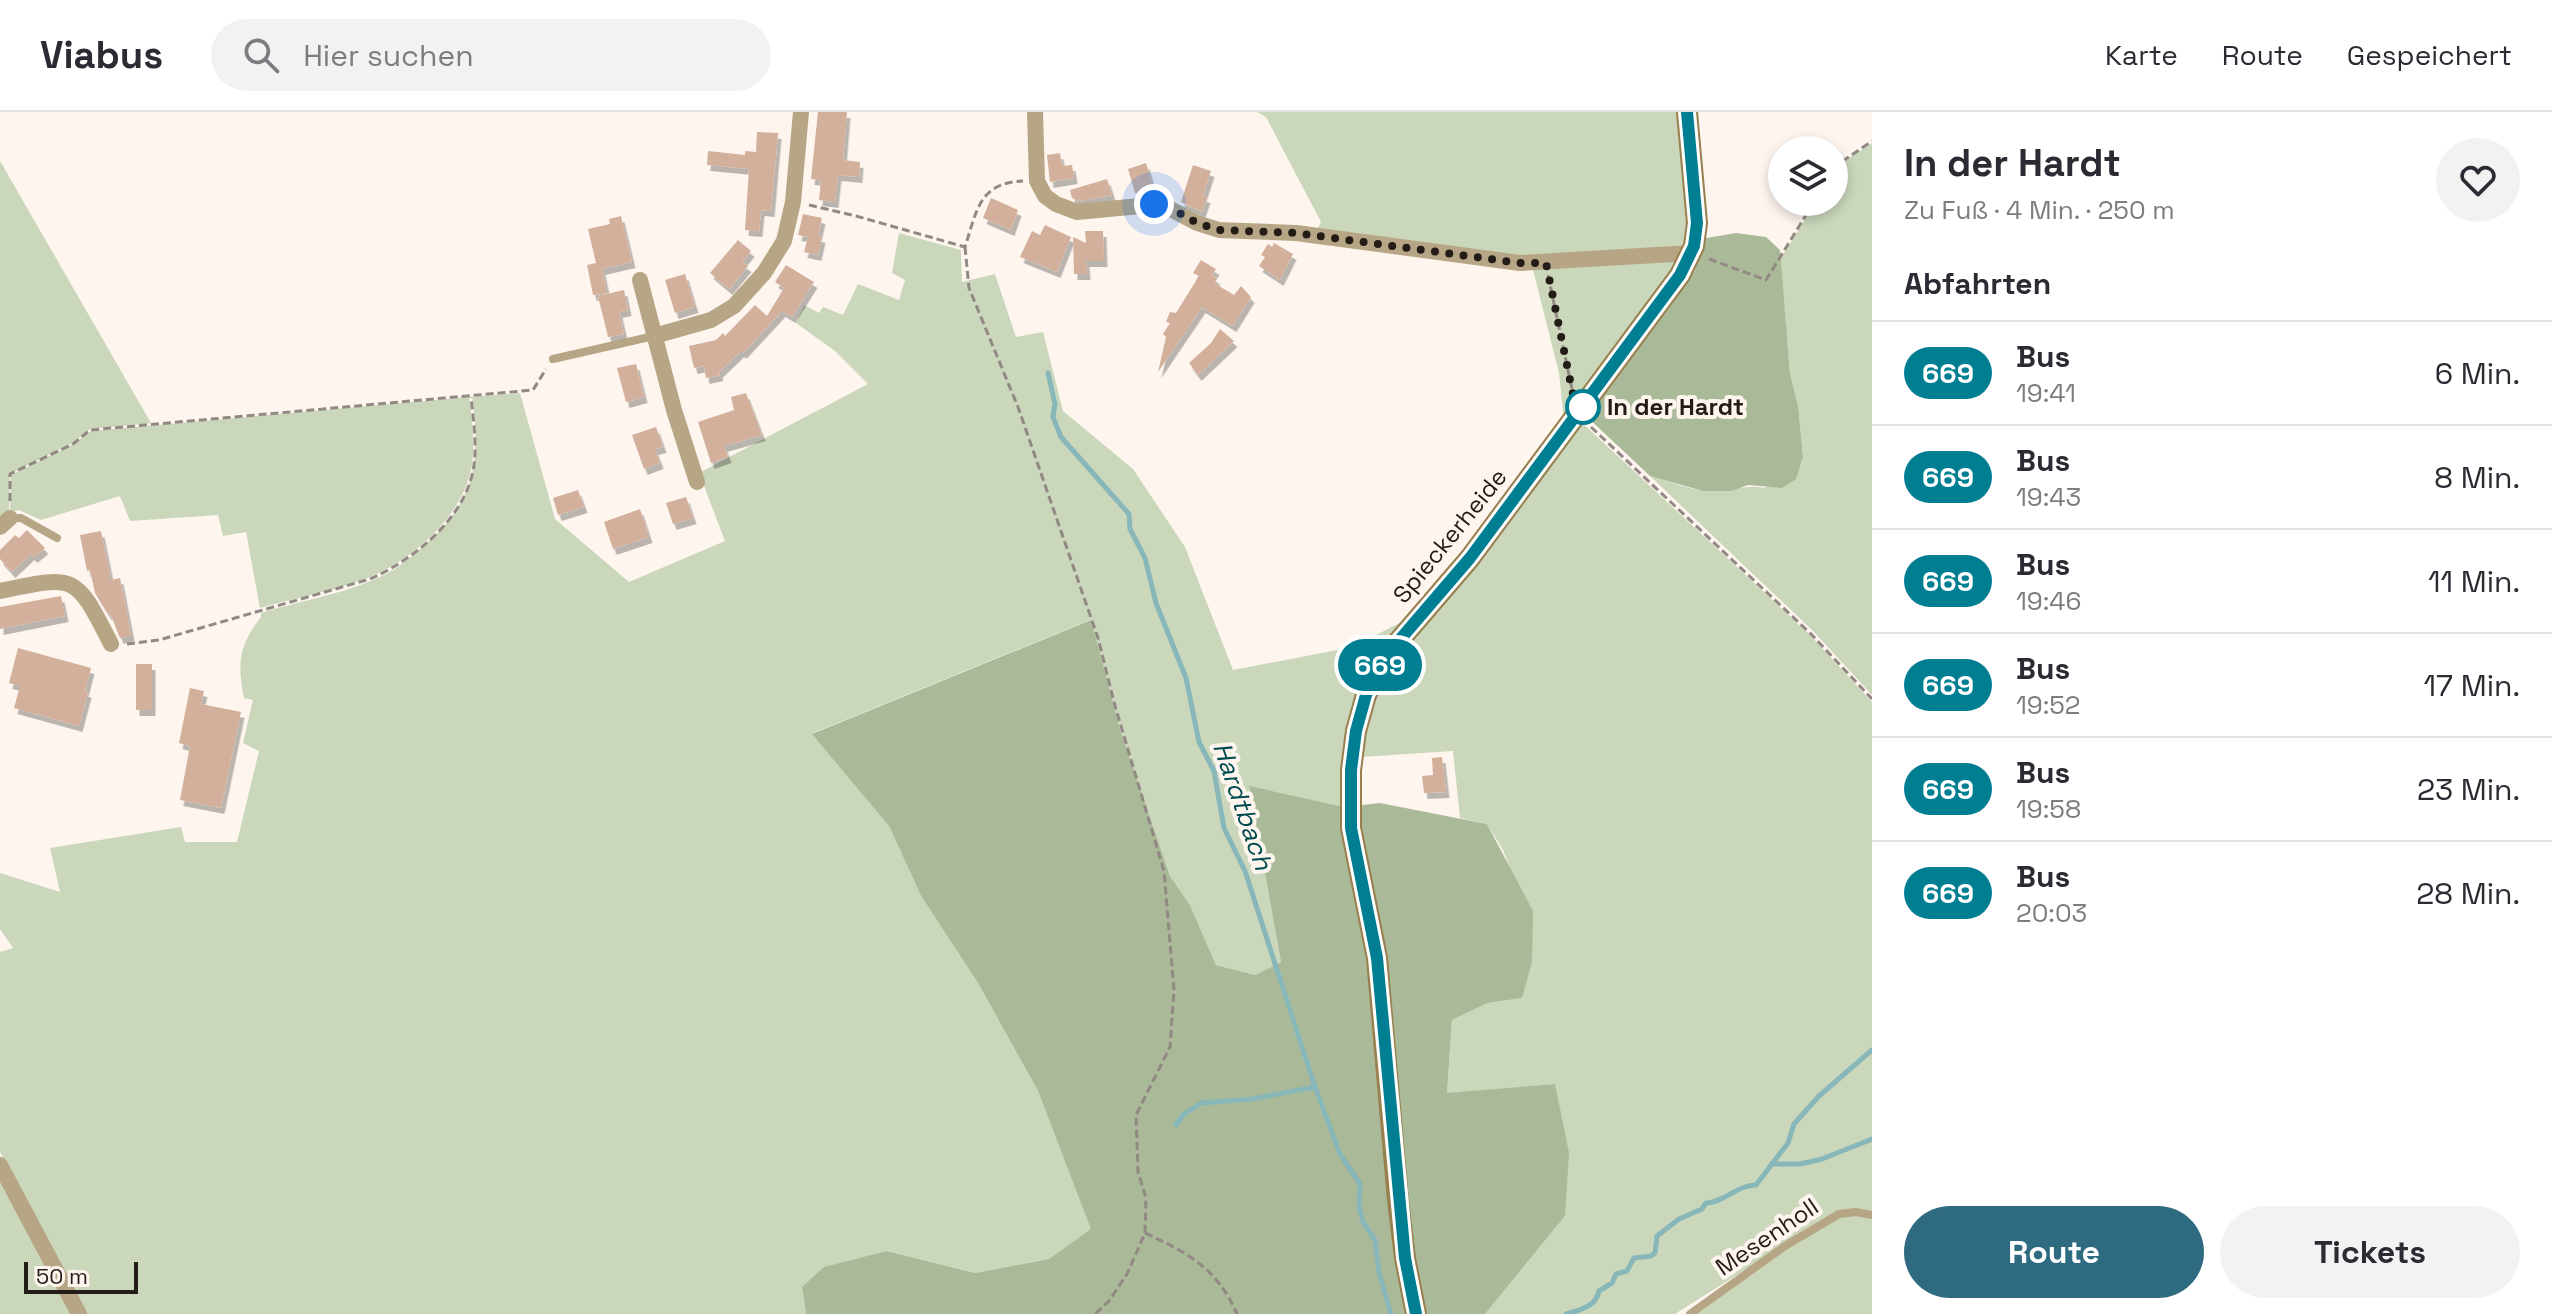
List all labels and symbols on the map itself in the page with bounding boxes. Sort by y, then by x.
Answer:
your location [1134,184,1174,224]
marker: In der Hardt [1566,390,1600,424]
place label: In der Hardt [1607,391,1744,422]
street label: Spieckerheide [1386,462,1513,609]
line badge: 669 [1334,639,1426,691]
water label: Hardtbach [1205,738,1281,875]
street label: Mesenholl [1709,1191,1824,1282]
scale bar [24,1258,138,1294]

